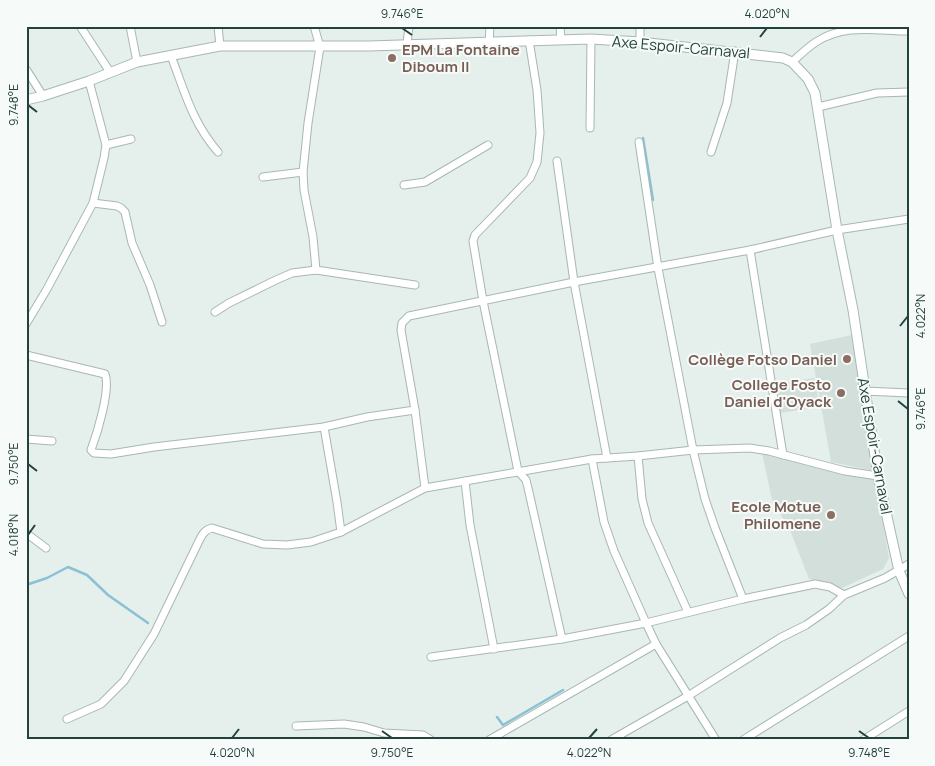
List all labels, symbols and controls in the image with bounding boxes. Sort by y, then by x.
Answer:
text: 9.746°E [381,5,423,22]
text: 4.020°N [745,5,789,22]
street label: Axe Espoir-Carnaval [611,30,751,64]
place label: EPM La Fontaine Diboum II [402,39,520,77]
marker: EPM La Fontaine Diboum II [386,52,398,64]
text: 9.748°E [5,84,22,126]
text: 4.022°N [912,294,929,338]
place label: Collège Fotso Daniel [688,349,837,370]
marker: Collège Fotso Daniel [841,353,853,365]
place label: College Fosto Daniel d'Oyack [724,374,832,412]
street label: Axe Espoir-Carnaval [853,376,897,516]
marker: College Fosto Daniel d'Oyack [835,387,847,399]
text: 9.746°E [912,388,929,430]
text: 9.750°E [5,442,22,485]
place label: Ecole Motue Philomene [731,496,821,534]
marker: Ecole Motue Philomene [825,509,837,521]
text: 4.018°N [5,514,22,556]
text: 4.020°N [210,744,254,761]
text: 9.750°E [371,744,414,761]
text: 4.022°N [567,744,611,761]
text: 9.748°E [848,744,890,761]

